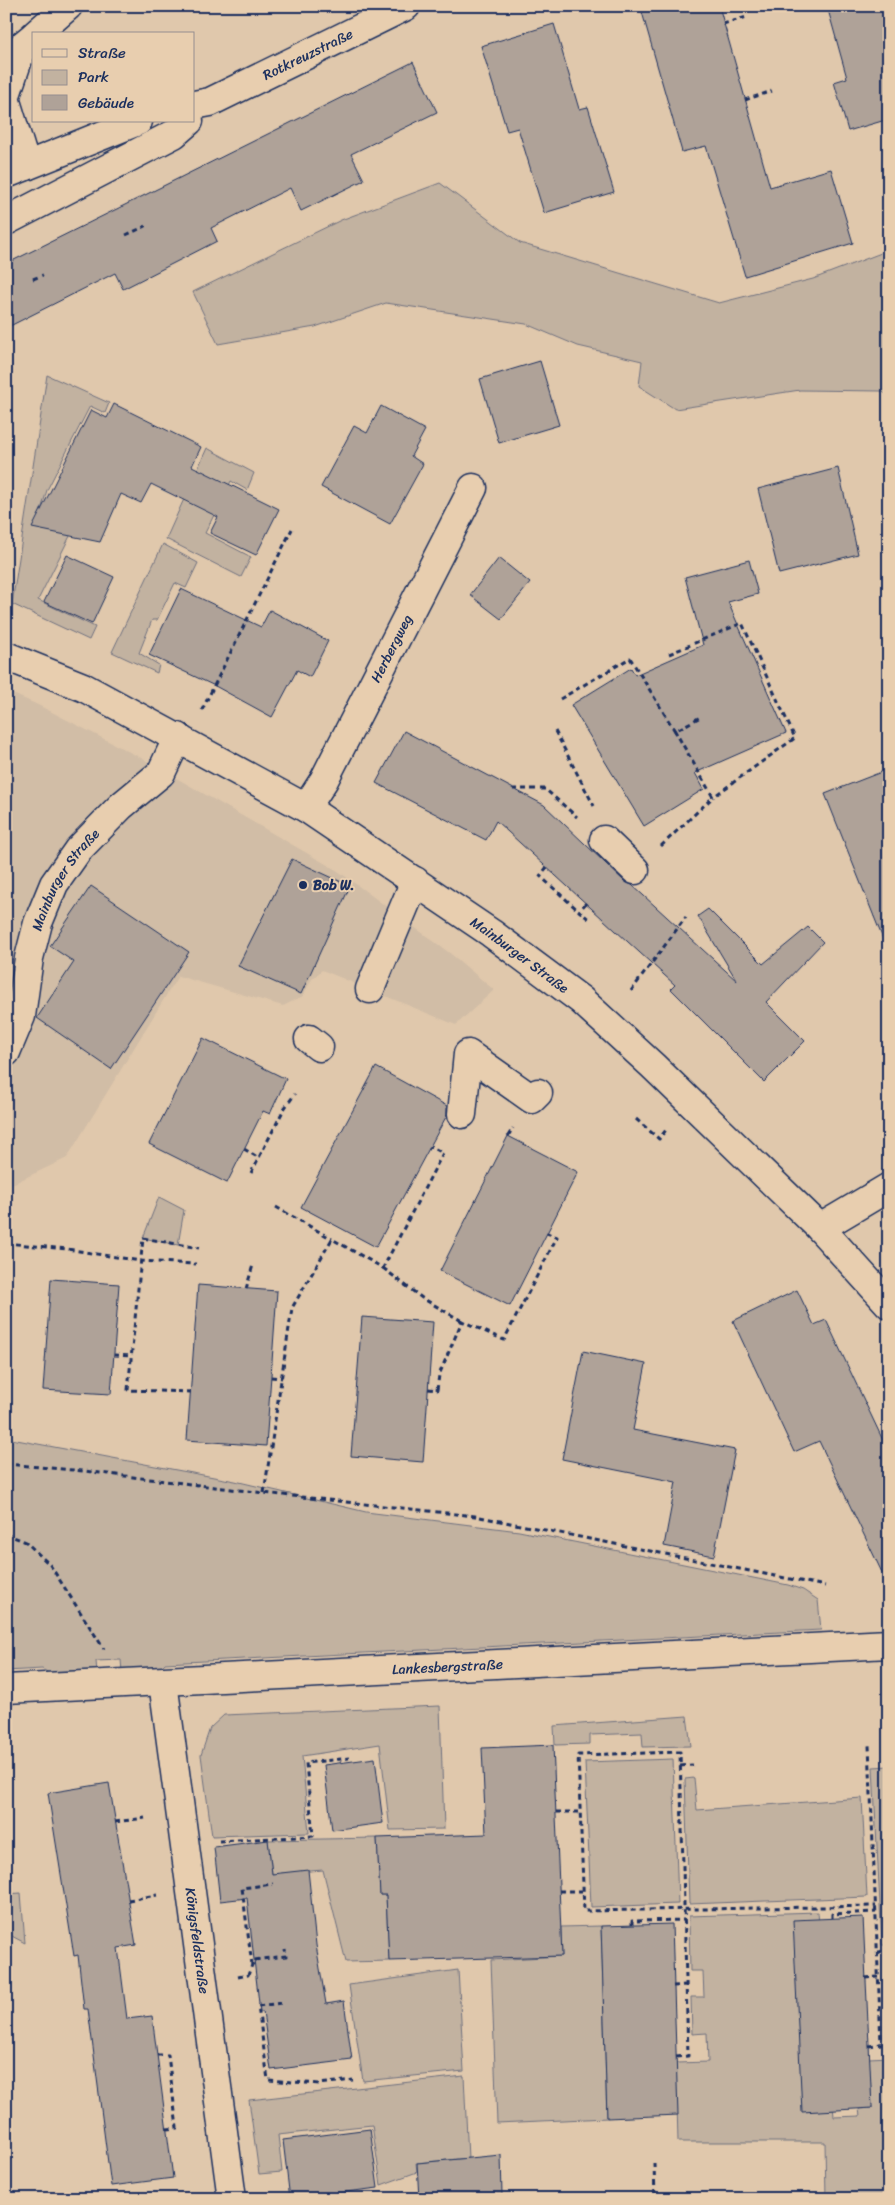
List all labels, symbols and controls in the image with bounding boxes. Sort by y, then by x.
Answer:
street label: Rotkreuzstraße [258,21,357,87]
legend [32,32,195,122]
text: Straße [78,40,126,66]
text: Park [78,64,109,90]
text: Gebäude [78,90,134,116]
street label: Herbergweg [363,610,419,687]
street label: Mainburger Straße [24,822,106,934]
place label: Bob W. [313,873,354,898]
marker: Bob W. [297,879,309,891]
street label: Mainburger Straße [465,910,575,1000]
street label: Lankesbergstraße [391,1651,503,1682]
street label: Königsfeldstraße [178,1886,217,1995]

